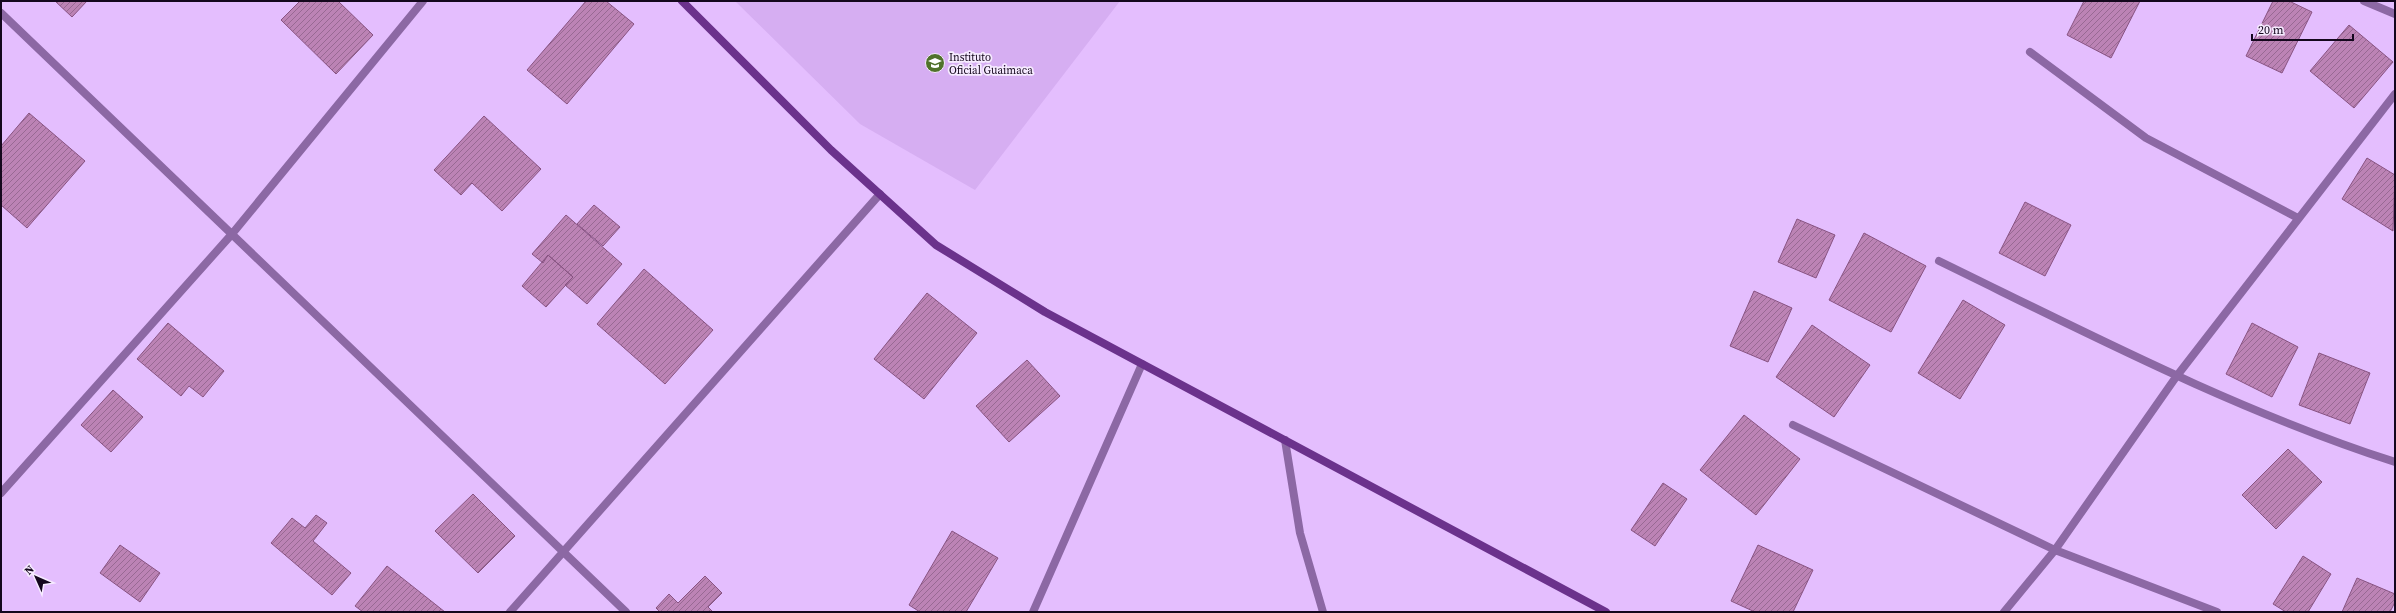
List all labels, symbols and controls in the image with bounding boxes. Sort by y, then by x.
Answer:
scale bar [2252,16,2353,42]
text: 20 m [2258,22,2284,38]
place label: Instituto Oficial Guaimaca [949,50,1033,78]
school or university icon: Instituto Oficial Guaimaca [924,52,946,74]
north arrow [16,557,56,597]
text: N [21,562,37,578]

